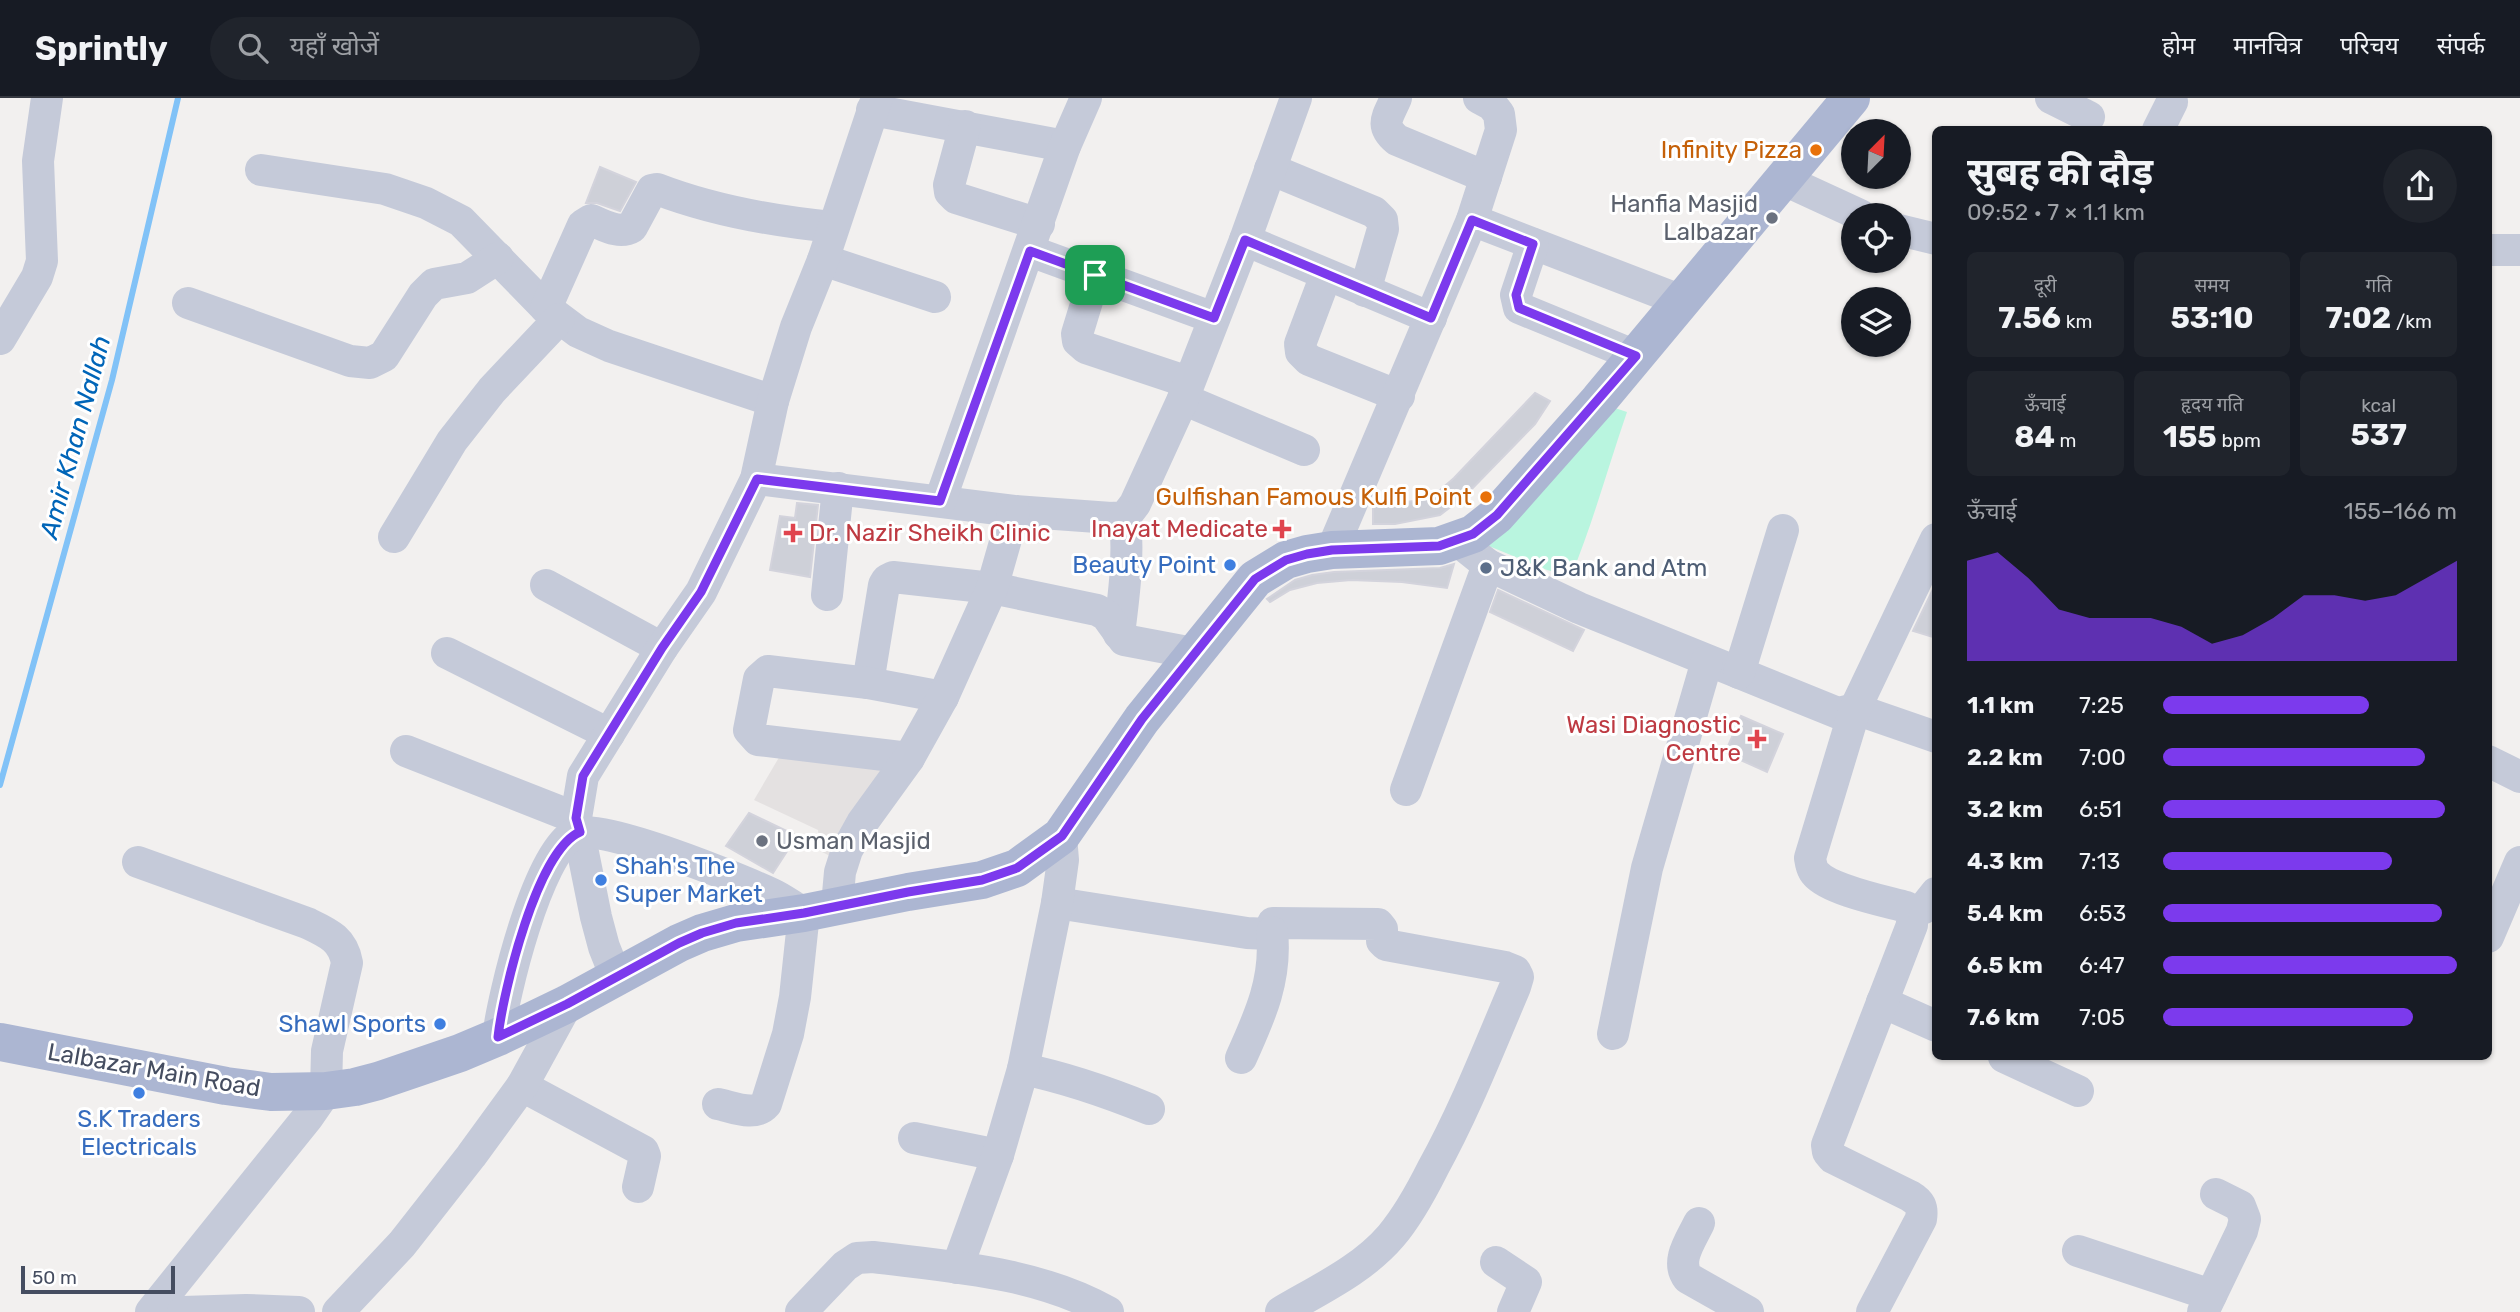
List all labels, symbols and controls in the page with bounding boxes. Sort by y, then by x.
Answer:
search box [210,17,700,80]
text: Sprintly [35,29,168,68]
icon: search [234,29,272,67]
text: यहाँ खोजें [290,31,379,62]
text: होम [2162,32,2195,60]
text: मानचित्र [2233,32,2302,60]
text: परिचय [2340,32,2399,60]
text: संपर्क [2437,32,2485,60]
north arrow [1841,119,1911,189]
map controls [1841,119,1911,357]
place label: Infinity Pizza [1661,136,1802,164]
marker: Infinity Pizza [1808,142,1824,158]
text: सुबह की दौड़ [1967,149,2153,195]
button: share [2383,149,2457,223]
place label: Hanfia Masjid Lalbazar [1610,190,1758,246]
text: 09:52 · 7 × 1.1 km [1967,198,2145,226]
button: locate [1841,203,1911,273]
marker: Hanfia Masjid Lalbazar [1764,210,1780,226]
pin [1065,245,1125,305]
icon: arrive [1076,256,1114,294]
text: दूरी [2034,274,2057,297]
text: समय [2194,274,2230,297]
text: गति [2365,274,2392,297]
button: layers [1841,287,1911,357]
text: 7.56 [1998,300,2061,336]
text: 53:10 [2170,300,2254,336]
text: 7:02 [2325,300,2391,336]
text: km [2061,310,2092,333]
text: /km [2391,310,2432,333]
water label: Amir Khan Nallah [33,332,117,544]
text: ऊँचाई [2025,393,2066,416]
text: हृदय गति [2181,393,2243,416]
text: kcal [2361,394,2396,417]
text: 537 [2350,417,2407,453]
text: 84 [2014,419,2055,455]
text: 155 [2163,419,2217,455]
text: m [2055,429,2077,452]
text: bpm [2217,429,2261,452]
place label: Gulfishan Famous Kulfi Point [1156,483,1472,511]
marker: Gulfishan Famous Kulfi Point [1478,489,1494,505]
text: ऊँचाई [1967,497,2017,525]
text: 155–166 m [2344,497,2457,525]
place label: Inayat Medicate [1091,515,1268,543]
place label: Dr. Nazir Sheikh Clinic [809,519,1051,547]
marker: Inayat Medicate [1274,521,1290,537]
marker: Dr. Nazir Sheikh Clinic [783,523,803,543]
place label: Beauty Point [1072,551,1216,579]
place label: J&K Bank and Atm [1500,554,1707,582]
marker: Beauty Point [1222,557,1238,573]
marker: J&K Bank and Atm [1478,560,1494,576]
text: 1.1 km [1967,691,2034,719]
text: 7:25 [2079,691,2124,719]
place label: Wasi Diagnostic Centre [1566,711,1741,767]
marker: Wasi Diagnostic Centre [1747,729,1767,749]
text: 2.2 km [1967,743,2043,771]
text: 7:00 [2079,743,2126,771]
text: 3.2 km [1967,795,2043,823]
text: 6:51 [2079,795,2122,823]
place label: Usman Masjid [776,827,931,855]
marker: Usman Masjid [754,833,770,849]
text: 4.3 km [1967,847,2044,875]
text: 7:13 [2079,847,2120,875]
place label: Shah's The Super Market [615,852,763,908]
marker: Shah's The Super Market [593,872,609,888]
text: 5.4 km [1967,899,2043,927]
text: 6:53 [2079,899,2126,927]
text: 6.5 km [1967,951,2043,979]
text: 6:47 [2079,951,2124,979]
text: 7.6 km [1967,1003,2040,1031]
text: 7:05 [2079,1003,2125,1031]
place label: Shawl Sports [279,1010,426,1038]
marker: Shawl Sports [432,1016,448,1032]
street label: Lalbazar Main Road [45,1038,263,1102]
marker: S.K Traders Electricals [131,1085,147,1101]
place label: S.K Traders Electricals [77,1105,201,1161]
scale bar [21,1263,175,1295]
text: 50 m [32,1266,77,1289]

